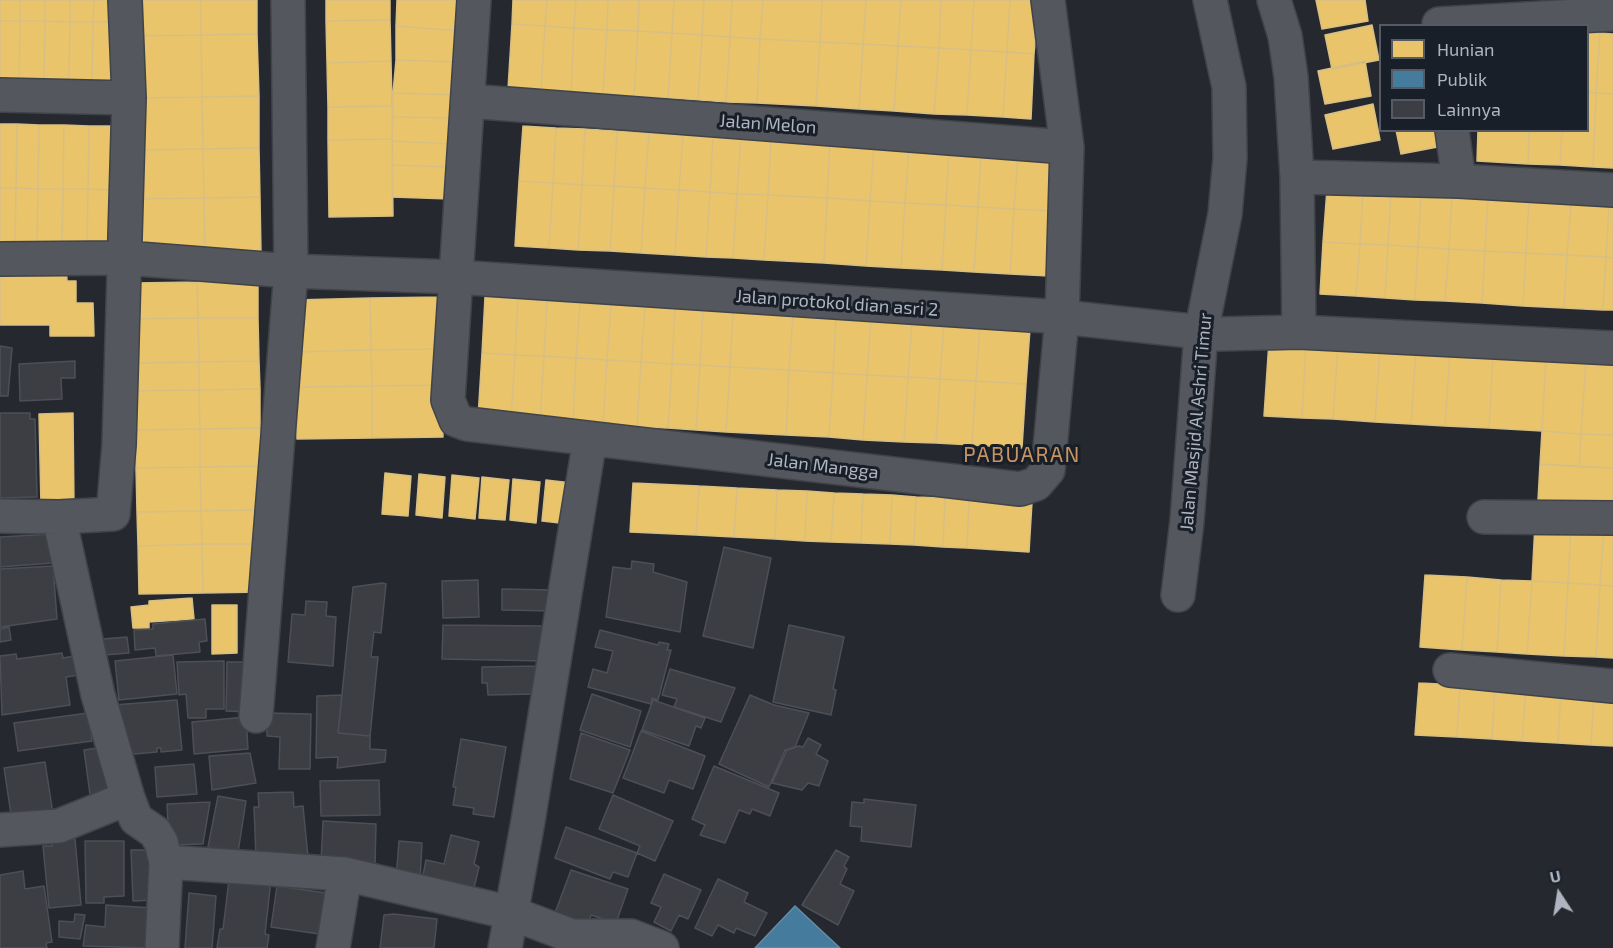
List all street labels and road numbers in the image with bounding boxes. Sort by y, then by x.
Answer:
street label: Jalan Melon [719,110,817,138]
street label: Jalan protokol dian asri 2 [735,285,939,321]
street label: Jalan Masjid Al Ashri Timur [1176,312,1216,532]
street label: Jalan Mangga [766,448,880,484]

